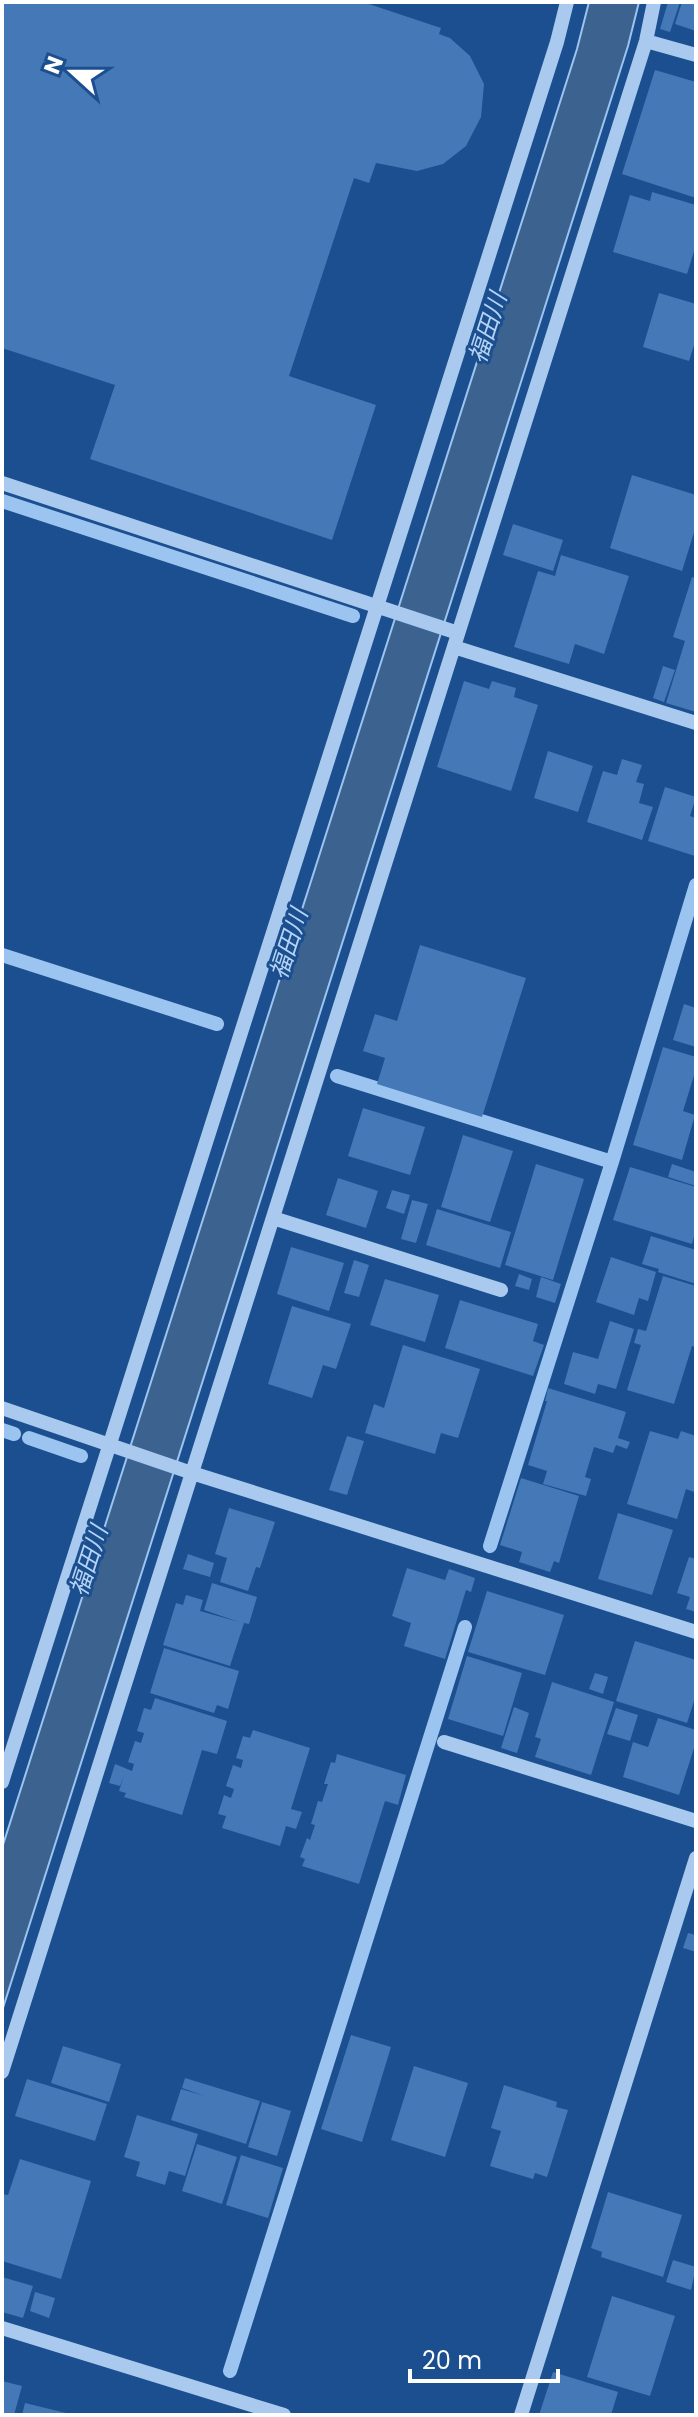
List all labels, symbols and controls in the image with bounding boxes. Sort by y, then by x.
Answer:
north arrow [32,32,112,112]
text: N [36,52,71,78]
water label: 福田川 [461,286,515,367]
water label: 福田川 [262,902,316,983]
water label: 福田川 [62,1519,116,1600]
scale bar [410,2333,558,2383]
text: 20 m [422,2344,482,2377]

